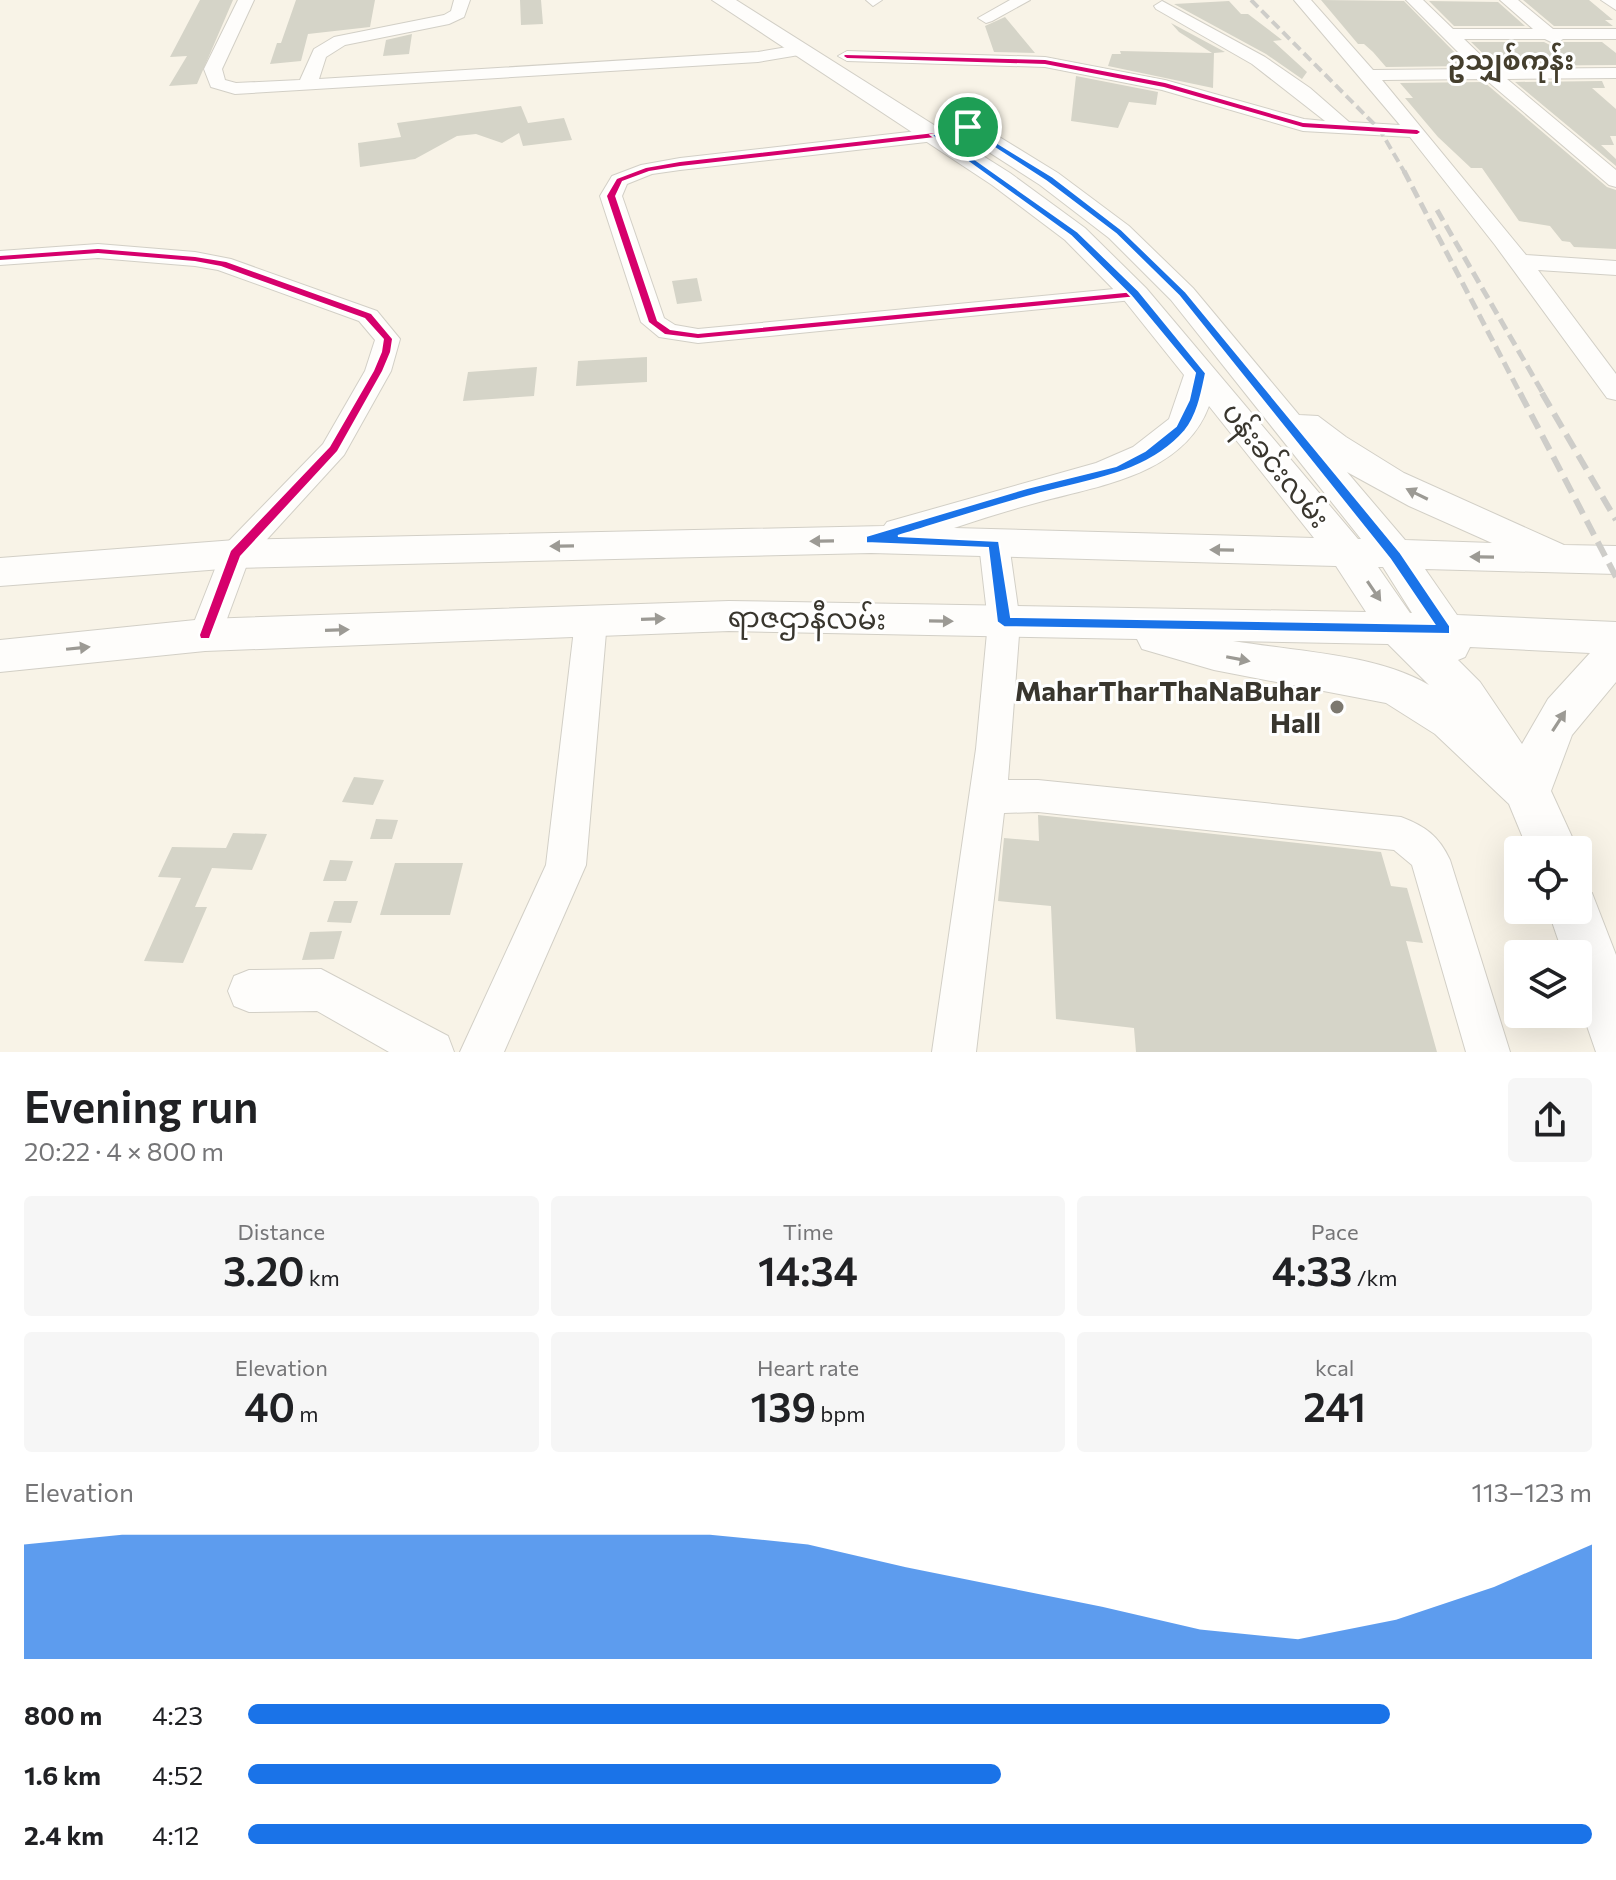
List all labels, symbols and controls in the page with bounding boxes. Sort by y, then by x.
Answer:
district label: ဥသျှစ်ကုန်း [1448,42,1574,83]
pin [934,93,1002,161]
icon: arrive [946,105,990,149]
street label: ပန်းခင်းလမ်း [1210,395,1338,538]
one-way arrow [1405,487,1428,501]
one-way arrow [809,534,834,547]
one-way arrow [549,540,574,553]
one-way arrow [1209,543,1234,556]
one-way arrow [1469,551,1494,563]
one-way arrow [1366,581,1381,602]
street label: ရာဇဌာနီလမ်း [727,599,887,642]
one-way arrow [641,612,666,625]
one-way arrow [929,614,954,627]
one-way arrow [325,623,350,636]
one-way arrow [66,641,91,654]
one-way arrow [1226,653,1251,666]
place label: MaharTharThaNaBuhar Hall [1015,673,1321,739]
marker: MaharTharThaNaBuhar Hall [1328,698,1346,716]
one-way arrow [1552,710,1567,731]
map controls [1504,836,1592,1028]
button: locate [1504,836,1592,924]
button: layers [1504,940,1592,1028]
text: Evening run [24,1078,258,1132]
button: share [1508,1078,1592,1162]
text: 20:22 · 4 × 800 m [24,1135,224,1166]
text: Distance [238,1218,325,1245]
text: Time [783,1218,833,1245]
text: Pace [1311,1218,1359,1245]
text: 3.20 [223,1245,304,1294]
text: 14:34 [758,1245,858,1294]
text: 4:33 [1272,1245,1352,1294]
text: km [304,1264,340,1291]
text: /km [1352,1264,1398,1291]
text: Elevation [235,1354,328,1381]
text: Heart rate [757,1354,859,1381]
text: kcal [1315,1354,1354,1381]
text: 40 [244,1381,295,1430]
text: 139 [751,1381,816,1430]
text: 241 [1303,1381,1366,1430]
text: m [295,1400,318,1427]
text: bpm [816,1400,865,1427]
text: Elevation [24,1476,134,1507]
text: 113–123 m [1472,1476,1592,1507]
text: 800 m [24,1699,102,1730]
text: 4:23 [152,1699,203,1730]
text: 1.6 km [24,1759,101,1790]
text: 4:52 [152,1759,203,1790]
text: 2.4 km [24,1819,104,1850]
text: 4:12 [152,1819,199,1850]

